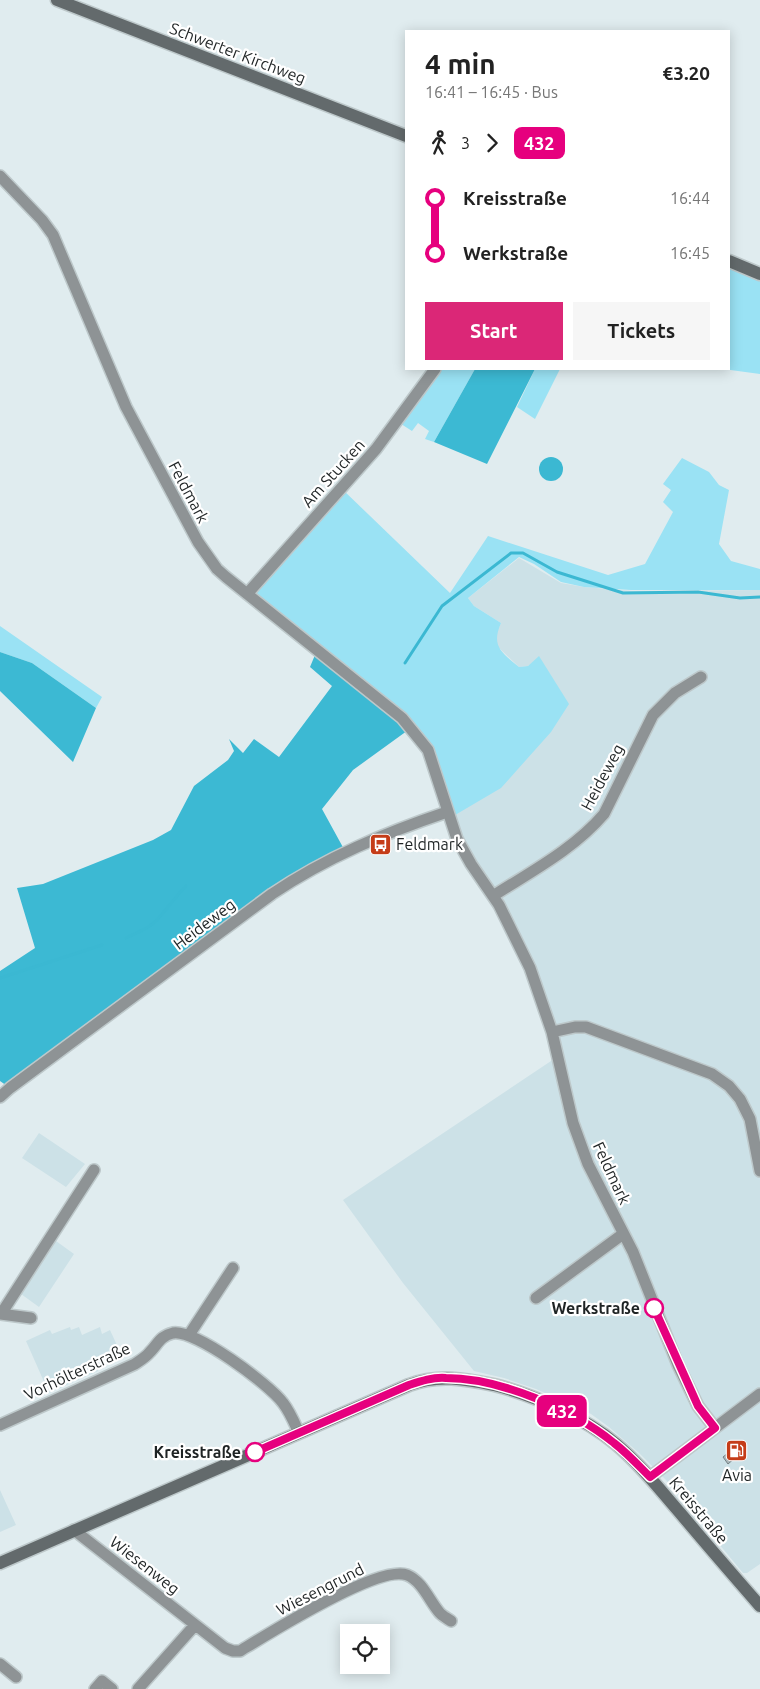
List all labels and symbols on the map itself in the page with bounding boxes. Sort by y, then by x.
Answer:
street label: Schwerter Kirchweg [168,19,308,87]
street label: Am Stucken [298,435,368,511]
street label: Feldmark [165,458,213,526]
street label: Heideweg [577,741,627,813]
bus stop icon: Feldmark [368,832,392,856]
place label: Feldmark [396,835,463,853]
street label: Heideweg [170,895,238,953]
street label: Feldmark [590,1139,634,1207]
marker: Werkstraße [644,1298,664,1318]
place label: Werkstraße [551,1299,640,1317]
street label: Vorhölterstraße [21,1339,133,1403]
line badge: 432 [533,1395,591,1427]
fuel station icon: Avia [725,1439,749,1463]
marker: Kreisstraße [245,1442,265,1462]
place label: Kreisstraße [154,1443,241,1461]
place label: Avia [722,1466,752,1484]
street label: Kreisstraße [666,1473,732,1547]
street label: Wiesenweg [107,1532,183,1598]
street label: Wiesengrund [273,1559,367,1619]

